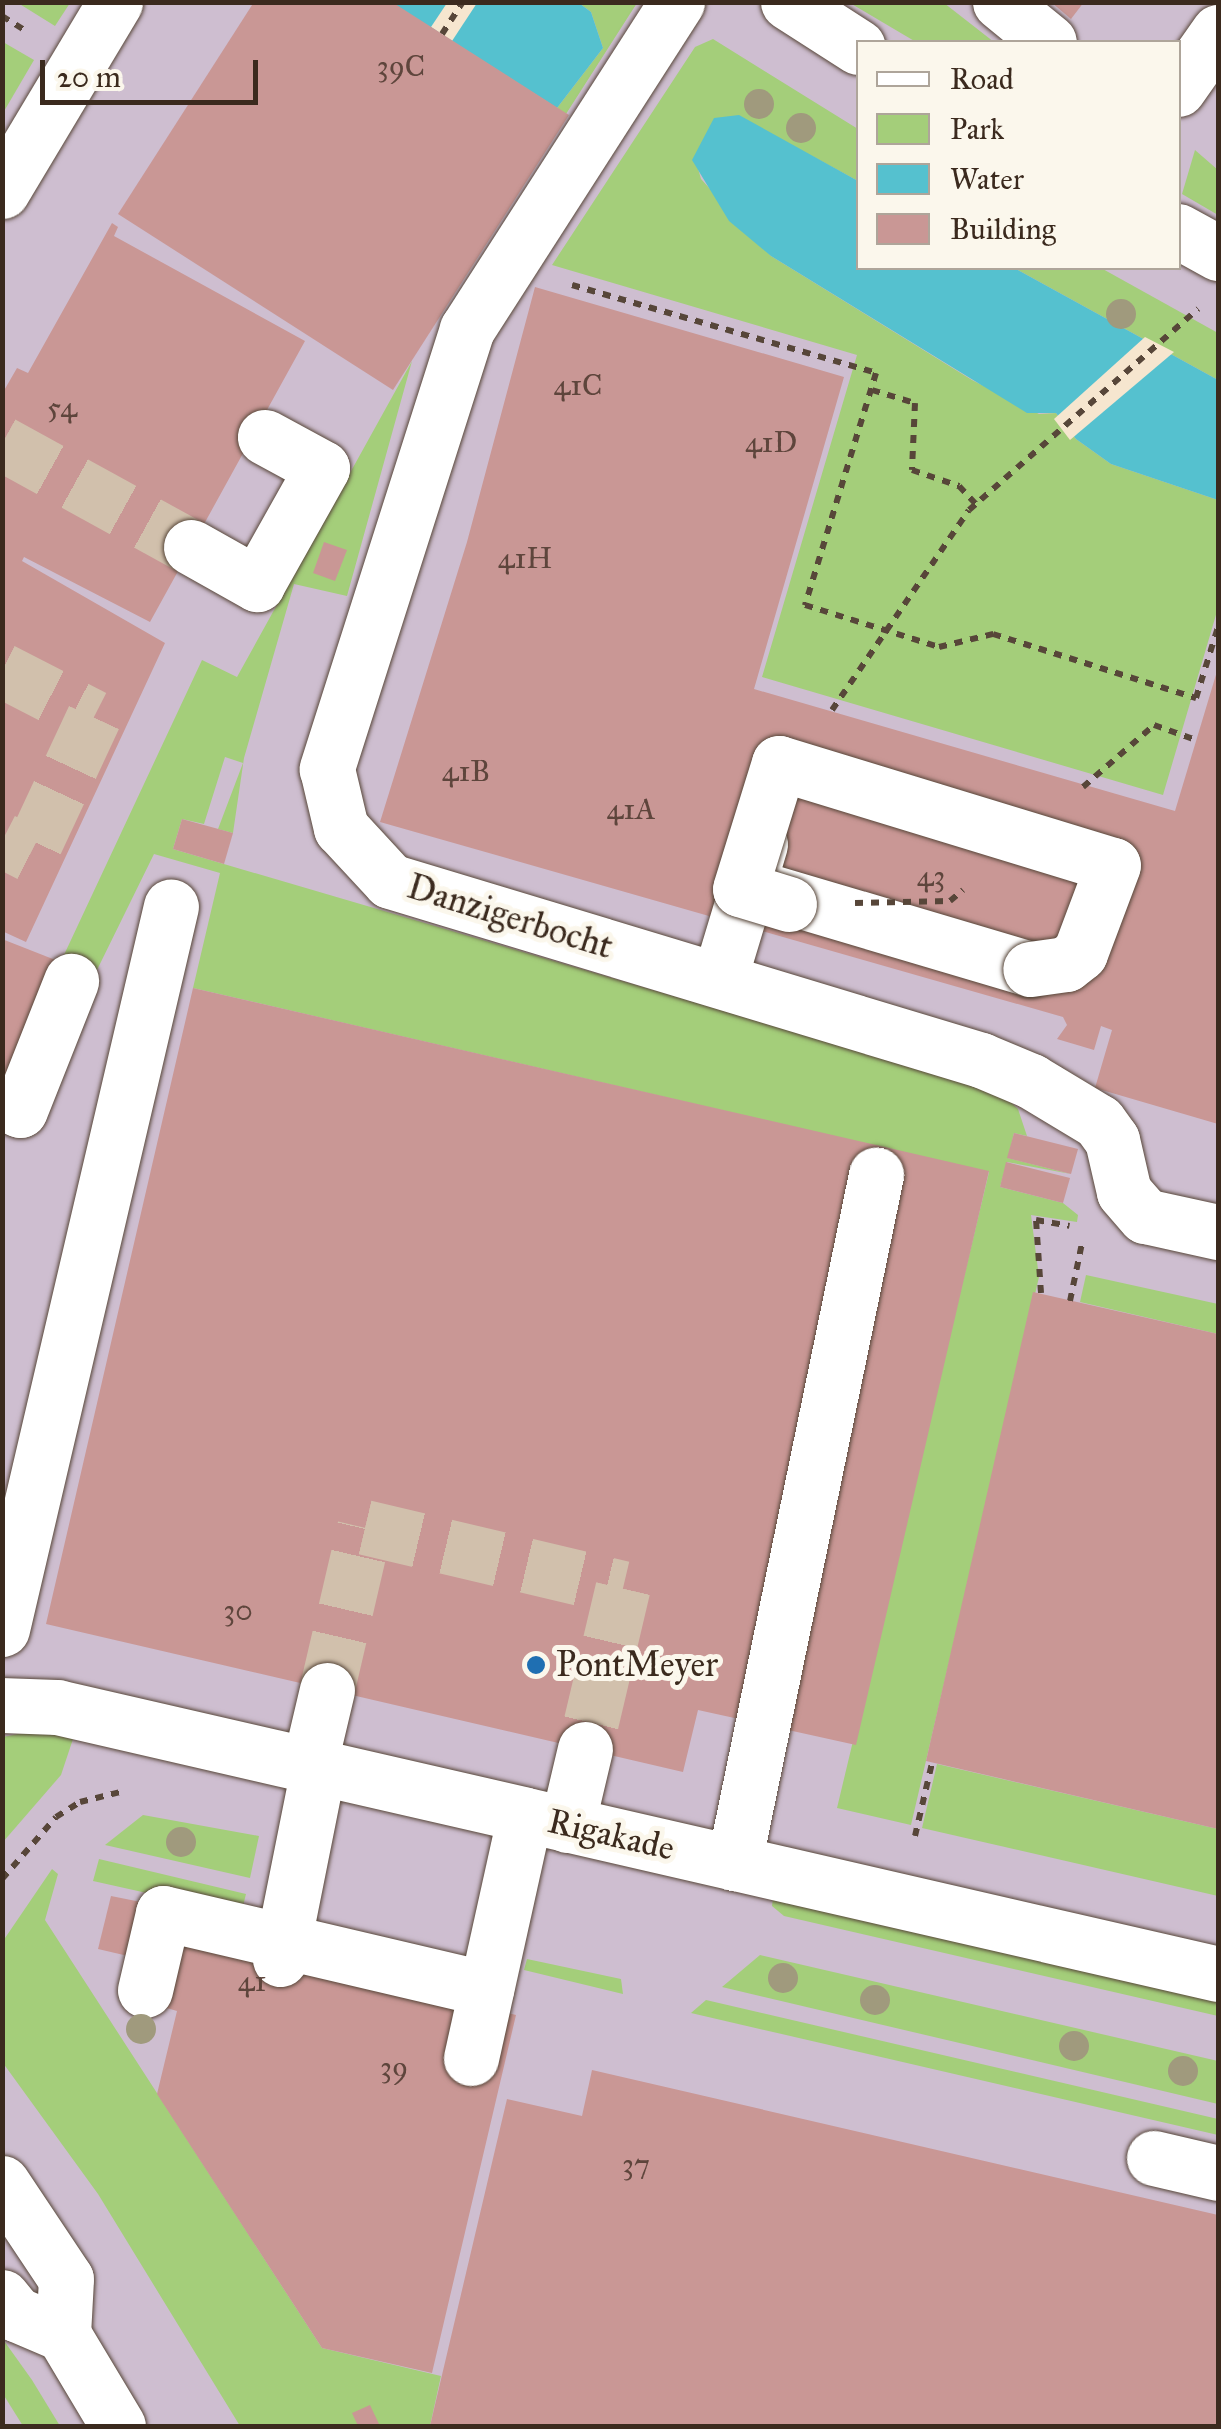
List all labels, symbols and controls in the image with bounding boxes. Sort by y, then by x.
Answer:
scale bar [45,40,262,102]
legend [856,40,1181,270]
house number: 39C [377,48,425,84]
text: 20 m [57,59,121,95]
text: Road [950,61,1014,97]
text: Park [950,111,1004,147]
text: Water [950,161,1024,197]
text: Building [950,211,1056,247]
house number: 41C [553,367,603,403]
house number: 54 [47,389,77,425]
house number: 41D [745,424,797,460]
house number: 41H [498,540,552,576]
house number: 41B [442,753,490,789]
house number: 41A [607,791,655,827]
house number: 43 [917,858,945,894]
street label: Danzigerbocht [402,866,618,968]
house number: 30 [223,1592,253,1628]
place label: PontMeyer [556,1644,718,1686]
marker: PontMeyer [525,1654,547,1676]
street label: Rigakade [544,1800,678,1870]
house number: 41 [238,1963,266,1999]
house number: 39 [380,2049,408,2085]
house number: 37 [622,2146,650,2182]

